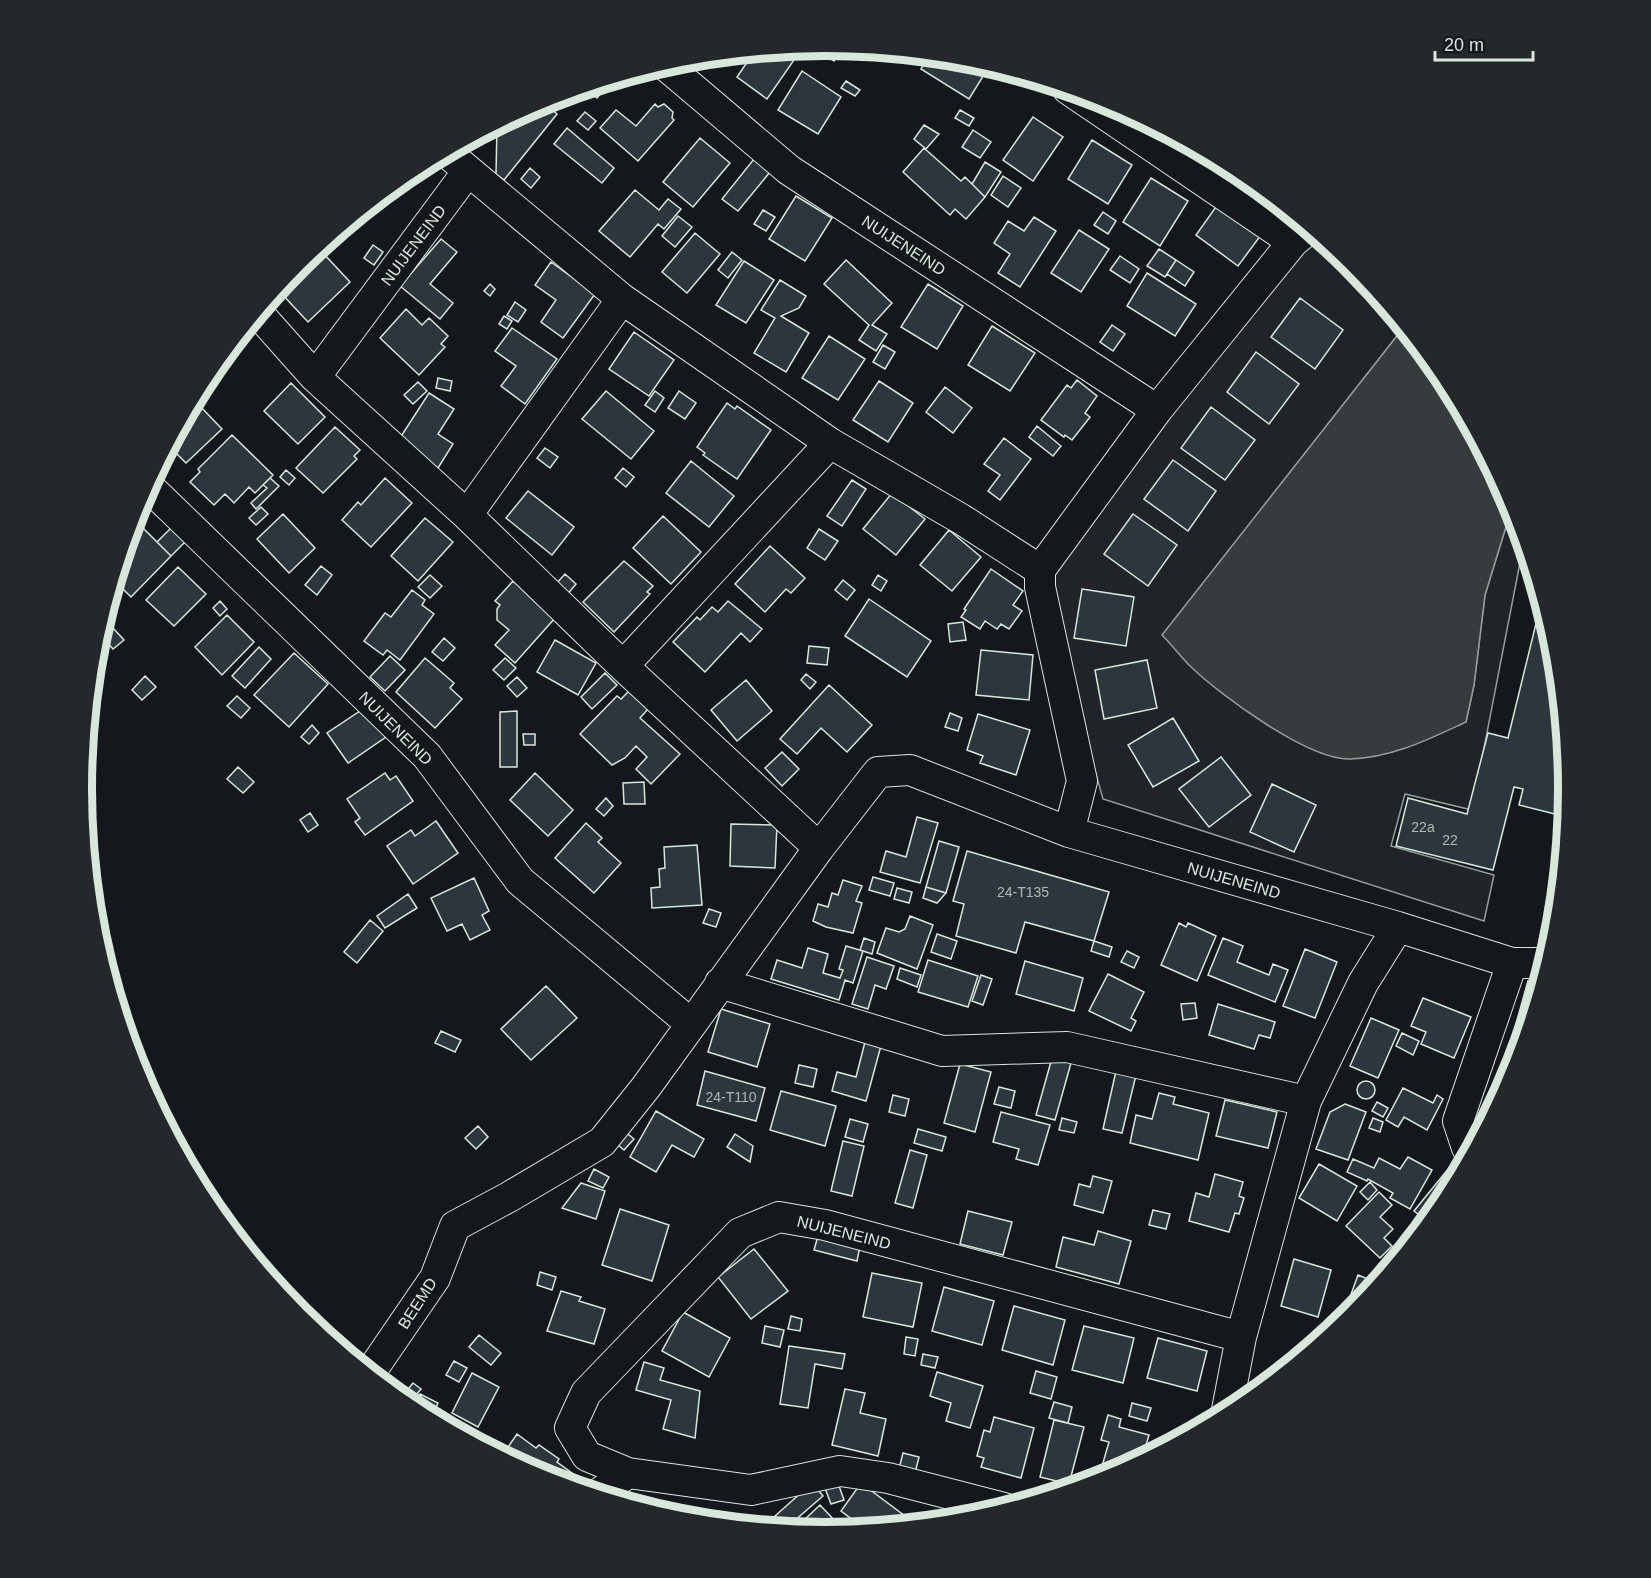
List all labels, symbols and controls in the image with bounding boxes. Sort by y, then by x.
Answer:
scale bar [1435,24,1532,62]
text: 20 m [1444,35,1484,55]
street label: NUIJENEIND [378,202,449,289]
street label: NUIJENEIND [859,212,949,279]
street label: NUIJENEIND [356,688,436,768]
house number: 22a [1411,819,1435,835]
house number: 22 [1442,832,1458,848]
street label: NUIJENEIND [1185,859,1282,902]
house number: 24-T135 [997,884,1049,900]
house number: 24-T110 [705,1089,757,1105]
street label: NUIJENEIND [795,1213,893,1252]
street label: BEEMD [395,1275,440,1332]

